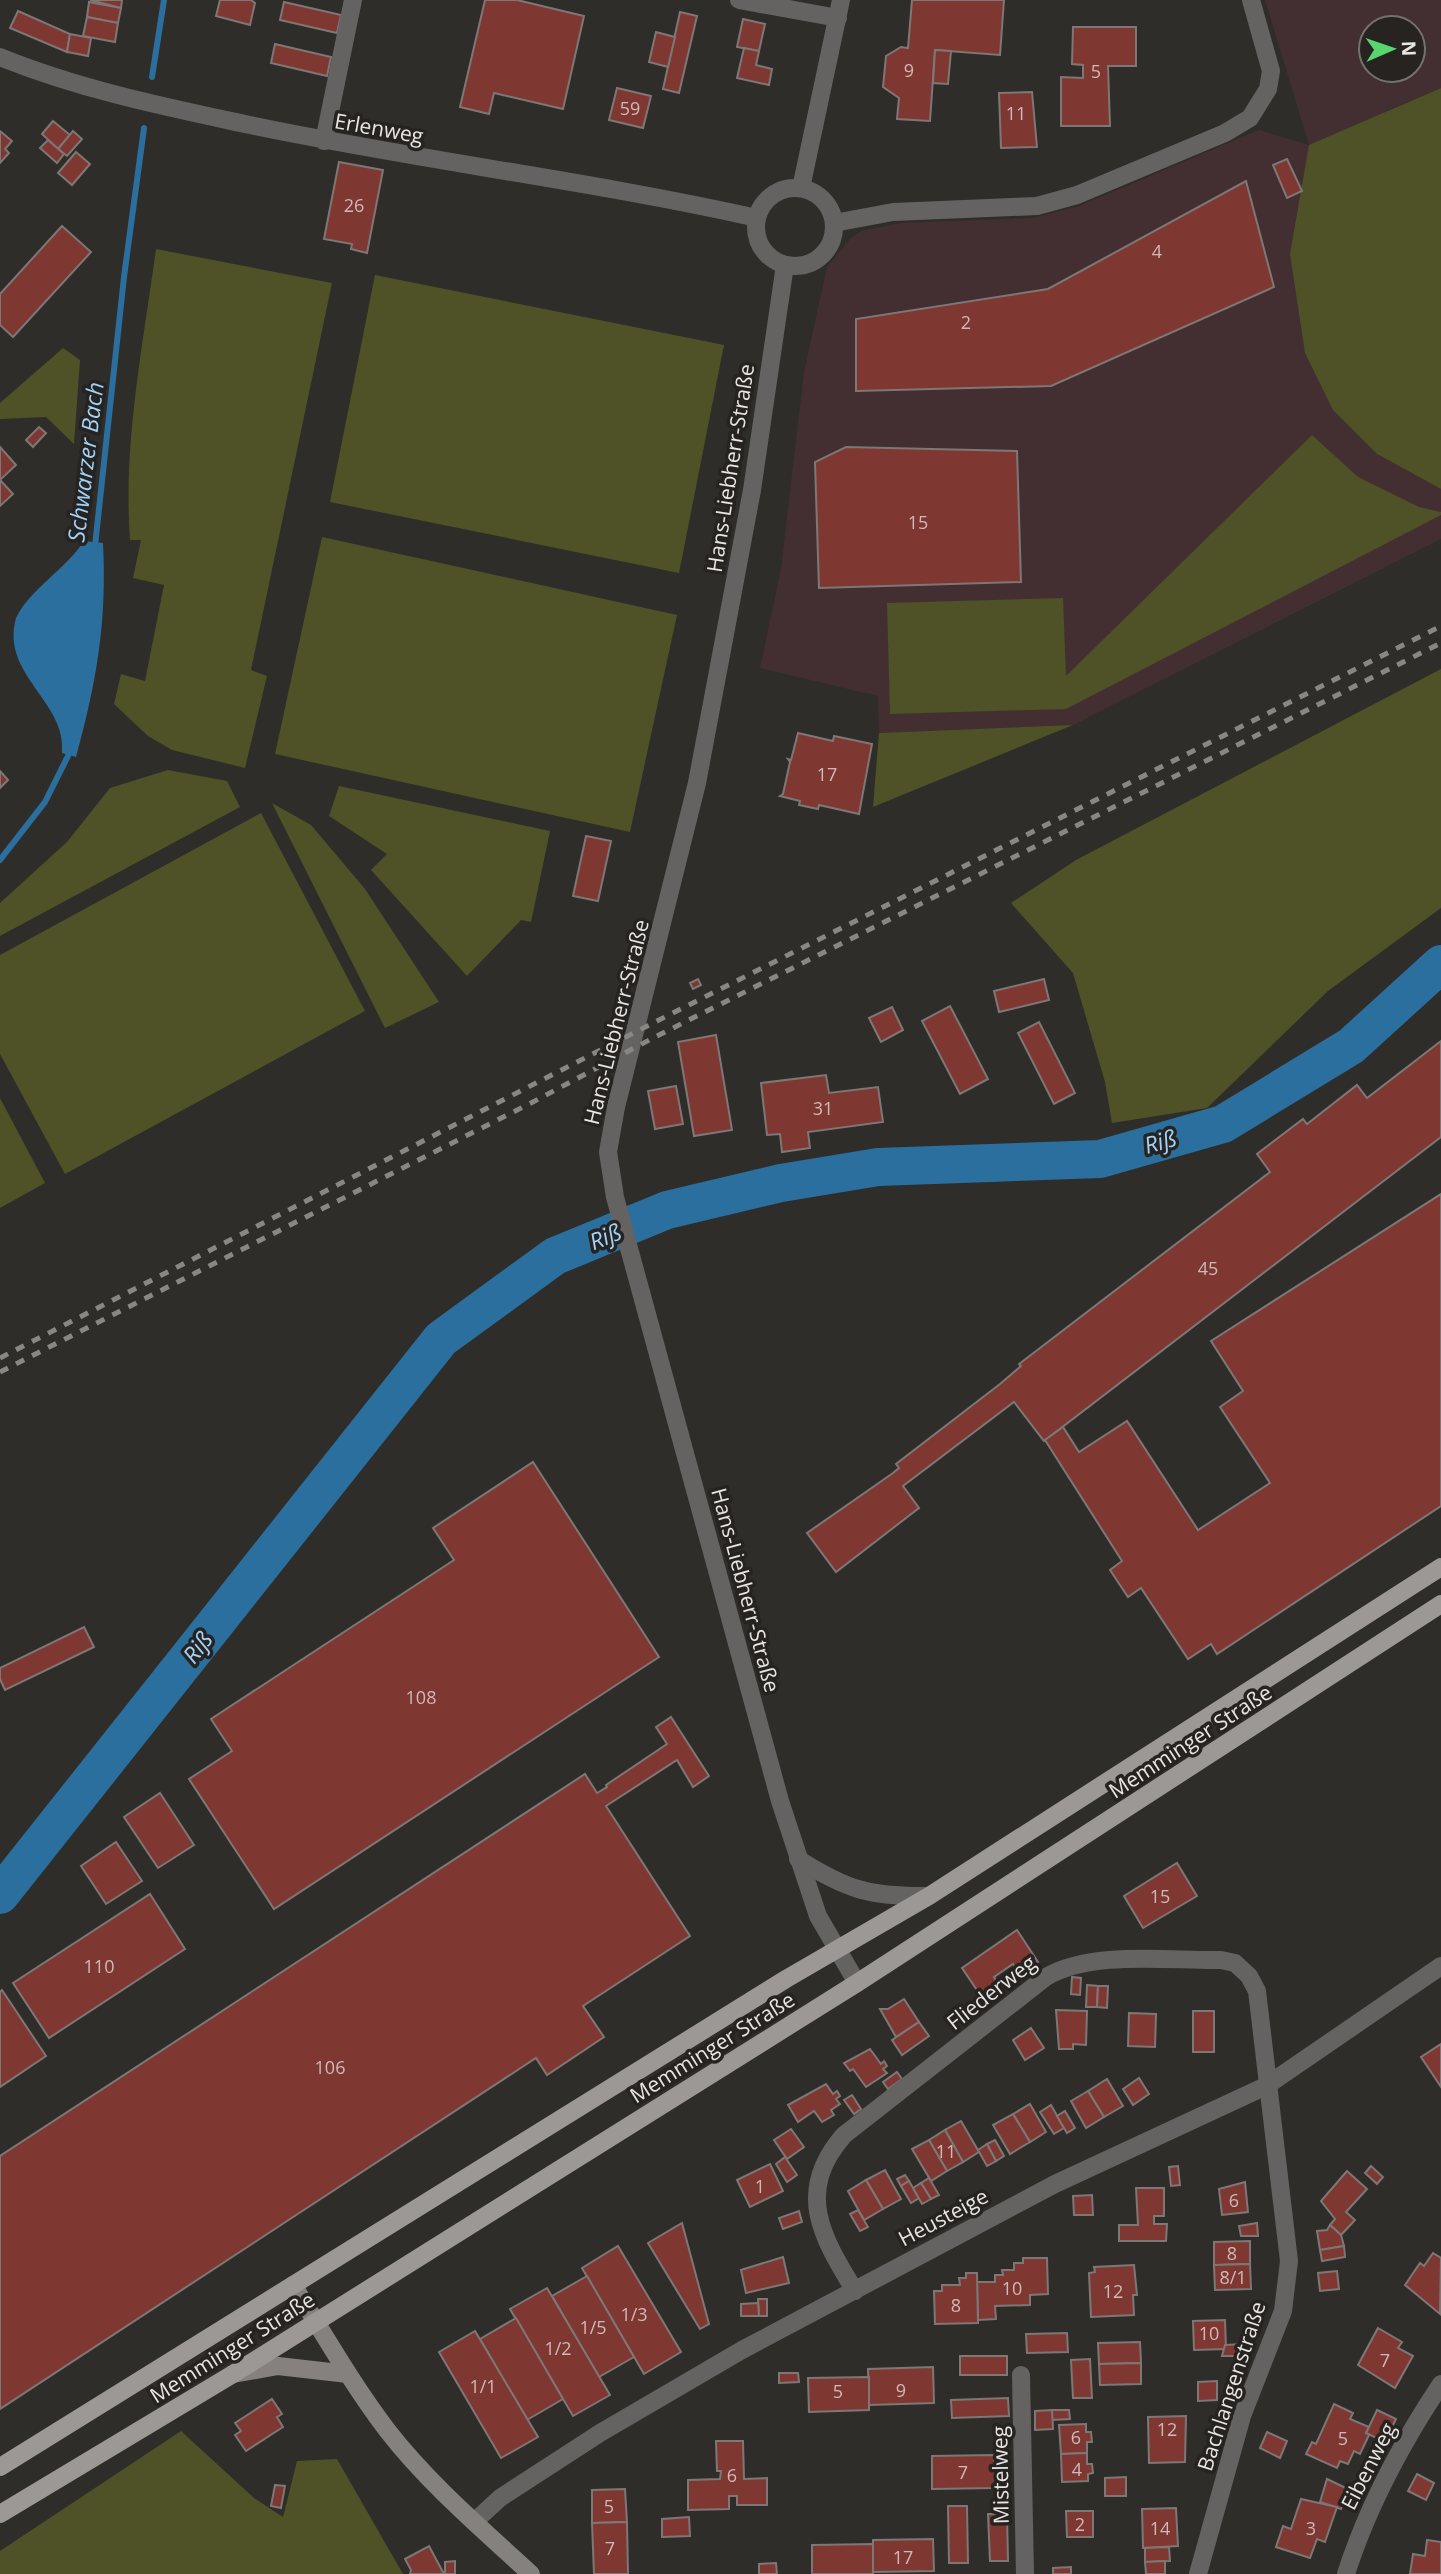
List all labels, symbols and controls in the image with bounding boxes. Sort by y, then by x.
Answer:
north arrow [1357,14,1427,84]
text: N [1396,40,1422,57]
house number: 9 [904,58,914,82]
house number: 5 [1091,59,1101,83]
house number: 59 [620,96,640,120]
house number: 11 [1006,101,1026,125]
street label: Erlenweg [332,106,426,150]
house number: 26 [344,193,364,217]
house number: 4 [1152,239,1162,263]
house number: 2 [961,310,971,334]
street label: Hans-Liebherr-Straße [700,362,760,574]
water label: Schwarzer Bach [59,380,111,544]
house number: 15 [908,510,928,534]
house number: 17 [817,762,837,786]
street label: Hans-Liebherr-Straße [577,917,655,1127]
house number: 31 [813,1096,833,1120]
water label: Riß [1140,1121,1180,1161]
water label: Riß [584,1215,626,1257]
house number: 45 [1198,1256,1218,1280]
street label: Hans-Liebherr-Straße [705,1485,787,1695]
water label: Riß [174,1624,220,1670]
street label: Memminger Straße [1103,1678,1277,1804]
house number: 108 [406,1685,436,1709]
house number: 15 [1150,1884,1170,1908]
street label: Fliederweg [941,1948,1041,2036]
house number: 110 [84,1954,114,1978]
street label: Memminger Straße [624,1985,800,2109]
house number: 106 [315,2055,345,2079]
house number: 11 [936,2139,956,2163]
house number: 1 [755,2174,765,2198]
street label: Heusteige [893,2182,993,2252]
house number: 6 [1229,2188,1239,2212]
house number: 8 [1227,2241,1237,2265]
house number: 8/1 [1219,2265,1247,2289]
house number: 10 [1002,2276,1022,2300]
house number: 12 [1103,2279,1123,2303]
street label: Memminger Straße [144,2285,320,2409]
house number: 8 [951,2293,961,2317]
street label: Bachlangenstraße [1190,2298,1272,2474]
house number: 1/3 [620,2302,648,2326]
house number: 1/5 [579,2315,607,2339]
house number: 10 [1199,2321,1219,2345]
house number: 1/2 [544,2336,572,2360]
house number: 7 [1380,2348,1390,2372]
house number: 1/1 [469,2374,497,2398]
house number: 9 [896,2378,906,2402]
house number: 5 [833,2379,843,2403]
house number: 12 [1157,2417,1177,2441]
street label: Eibenweg [1334,2418,1402,2514]
house number: 6 [1071,2425,1081,2449]
street label: Mistelweg [985,2426,1015,2524]
house number: 5 [1338,2426,1348,2450]
house number: 4 [1072,2457,1082,2481]
house number: 7 [958,2460,968,2484]
house number: 6 [727,2463,737,2487]
house number: 5 [604,2494,614,2518]
house number: 2 [1075,2512,1085,2536]
house number: 14 [1150,2516,1170,2540]
house number: 3 [1306,2516,1316,2540]
house number: 7 [605,2536,615,2560]
house number: 17 [893,2545,913,2569]

